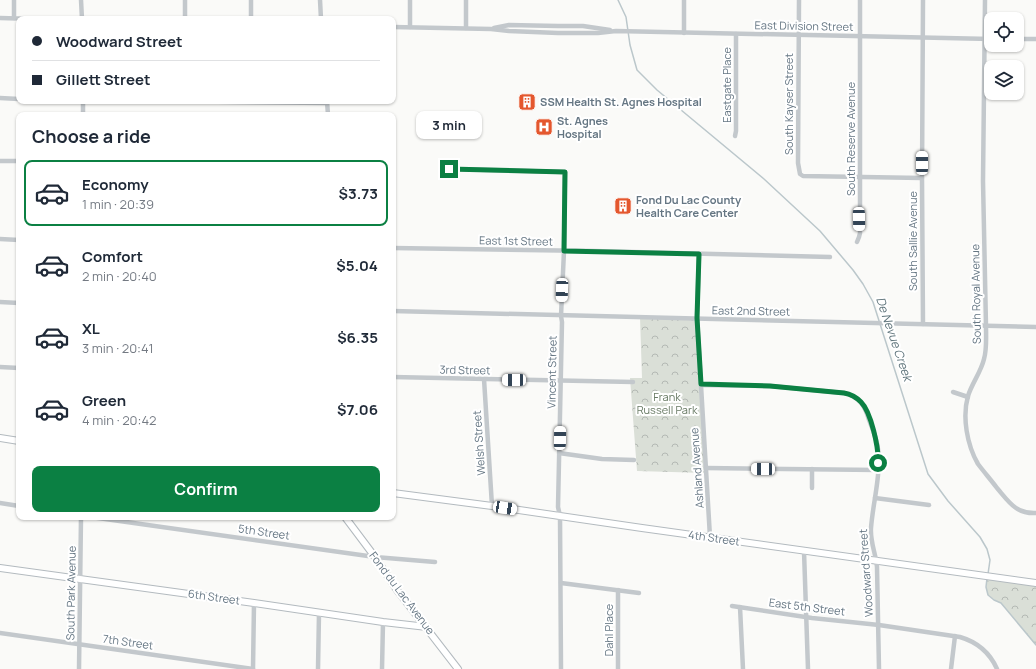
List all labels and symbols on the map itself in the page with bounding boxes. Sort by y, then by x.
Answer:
street label: East Division Street [755,17,854,34]
street label: Eastgate Place [719,47,734,123]
street label: South Kayser Street [781,53,796,155]
street label: South Reserve Avenue [843,81,858,196]
building icon: SSM Health St. Agnes Hospital [517,92,537,112]
place label: SSM Health St. Agnes Hospital [540,94,702,109]
callout: 3 min [416,111,482,139]
place label: St. Agnes Hospital [557,113,608,141]
hospital icon: St. Agnes Hospital [534,117,554,137]
car [916,151,928,175]
route end [440,160,458,178]
street label: South Sallie Avenue [905,191,920,291]
place label: Fond Du Lac County Health Care Center [636,192,742,220]
building icon: Fond Du Lac County Health Care Center [613,196,633,216]
car [853,207,865,231]
street label: East 1st Street [479,232,553,249]
street label: South Royal Avenue [967,243,984,344]
car [556,278,568,302]
water label: De Nevue Creek [872,295,917,385]
street label: East 2nd Street [712,302,790,319]
street label: Vincent Street [543,335,560,409]
street label: 3rd Street [439,362,491,377]
car [502,374,526,386]
park label: Frank Russell Park [637,389,698,417]
street label: Welsh Street [469,410,488,476]
car [554,426,566,450]
street label: Ashland Avenue [686,427,707,509]
route start [869,454,887,472]
car [751,463,775,475]
car [492,500,518,516]
street label: 5th Street [237,520,291,543]
street label: 4th Street [687,526,741,549]
street label: Woodward Street [855,528,876,618]
street label: South Park Avenue [62,545,79,640]
street label: Fond du Lac Avenue [366,548,439,638]
street label: 6th Street [187,585,241,608]
street label: East 5th Street [768,594,846,619]
street label: Dahl Place [601,603,616,656]
street label: 7th Street [102,631,154,652]

